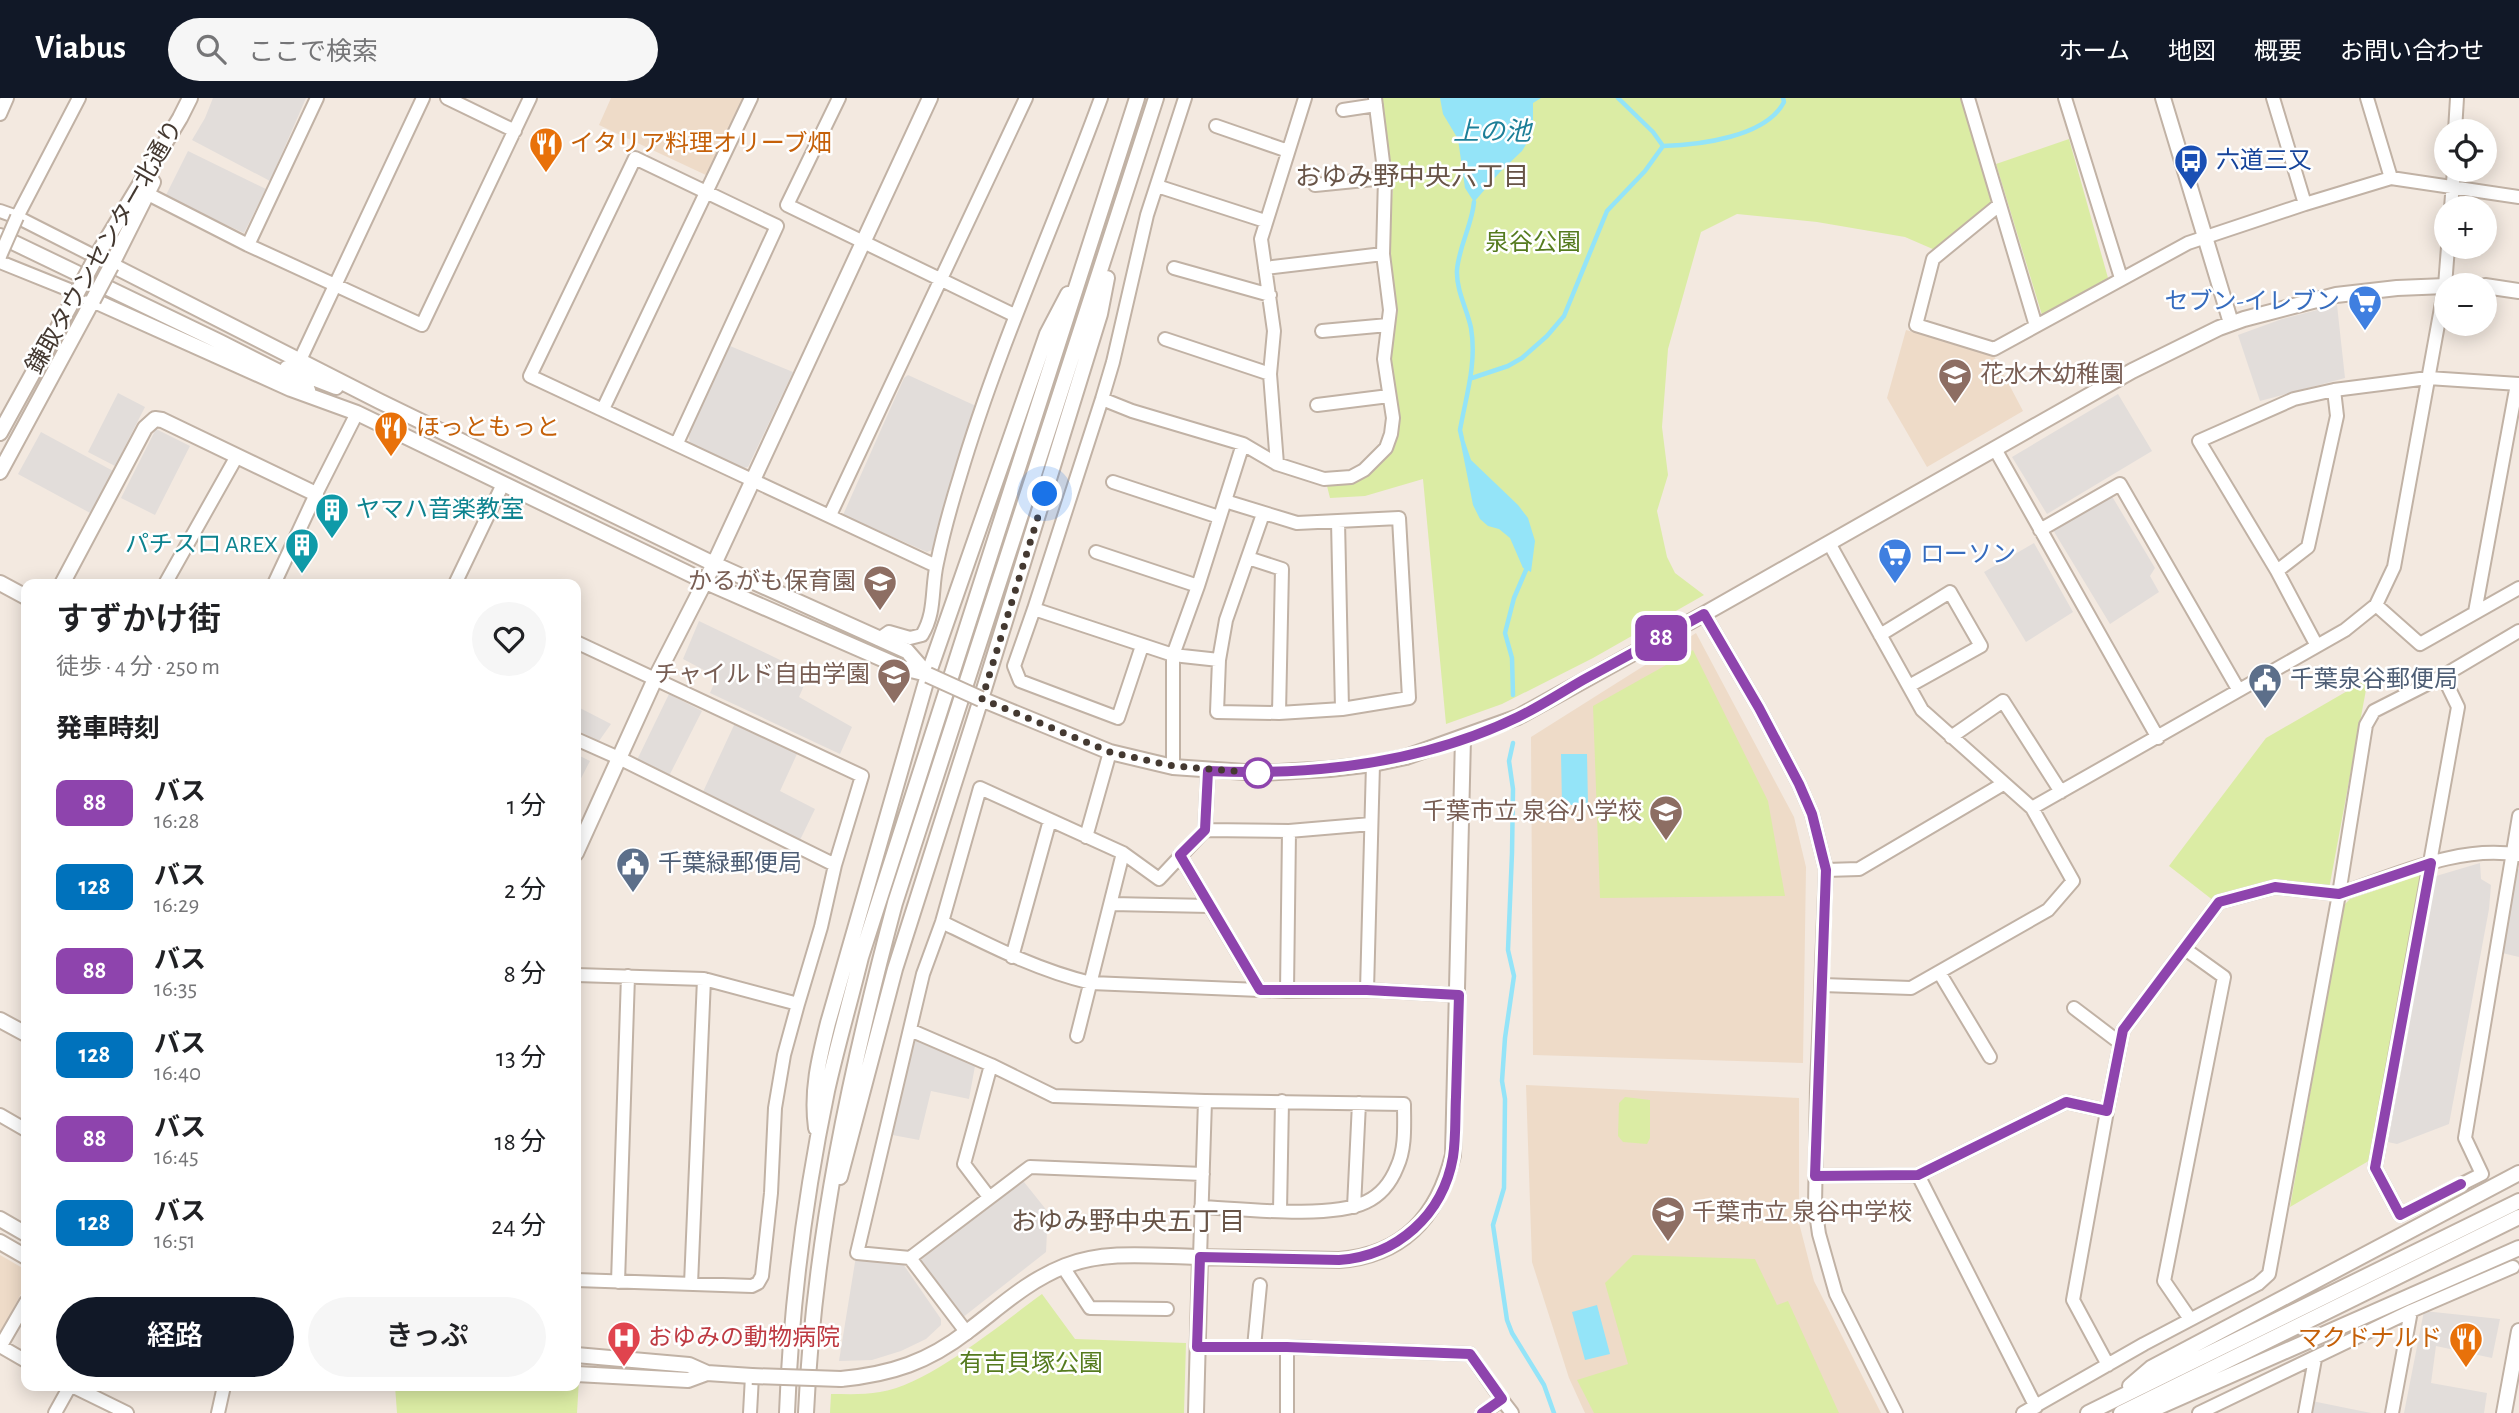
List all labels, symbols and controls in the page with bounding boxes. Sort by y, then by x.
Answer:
search box [168,18,658,81]
icon: search [192,30,230,68]
text: Viabus [35,32,126,65]
text: ここで検索 [248,39,378,65]
text: ホーム [2059,40,2130,64]
text: 地図 [2168,40,2216,64]
text: 概要 [2254,40,2302,64]
text: お問い合わせ [2340,40,2484,64]
street label: 鎌取タウンセンター北通り [21,115,187,378]
water label: 上の池 [1453,118,1534,145]
map controls [2434,119,2497,336]
button: locate [2434,119,2497,182]
restaurant icon: イタリア料理オリーブ畑 [527,125,565,174]
place label: イタリア料理オリーブ畑 [570,130,832,156]
bus stop icon: 六道三又 [2172,142,2210,191]
place label: 六道三又 [2216,147,2312,173]
district label: おゆみ野中央六丁目 [1295,163,1529,190]
button: + [2434,196,2497,259]
park label: 泉谷公園 [1485,229,1581,255]
button: − [2434,273,2497,336]
supermarket icon: セブン-イレブン [2346,283,2384,332]
place label: セブン-イレブン [2165,288,2340,314]
school or university icon: 花水木幼稚園 [1936,356,1974,405]
place label: 花水木幼稚園 [1980,361,2124,387]
restaurant icon: ほっともっと [372,409,410,458]
place label: ほっともっと [416,415,560,440]
your location [1027,476,1062,511]
building icon: ヤマハ音楽教室 [313,491,351,540]
place label: ヤマハ音楽教室 [356,496,524,522]
building icon: パチスロ AREX [283,526,321,575]
place label: パチスロ AREX [125,532,278,557]
supermarket icon: ローソン [1876,536,1914,585]
place label: ローソン [1920,543,2016,567]
school or university icon: かるがも保育園 [861,563,899,612]
place label: かるがも保育園 [688,568,856,594]
button: heart [472,602,546,676]
text: すずかけ街 [56,604,221,637]
line badge: 88 [1630,615,1692,661]
text: 88 [1649,626,1673,650]
text: 徒歩 · 4 分 · 250 m [56,656,220,679]
school or university icon: チャイルド自由学園 [875,656,913,705]
place label: チャイルド自由学園 [654,661,870,687]
public building icon: 千葉泉谷郵便局 [2246,661,2284,710]
place label: 千葉泉谷郵便局 [2290,666,2458,692]
text: 発車時刻 [56,716,160,742]
unlabelled marker [1243,758,1273,788]
text: バス [154,779,206,805]
text: 88 [83,791,106,815]
text: 1 分 [507,793,546,819]
school or university icon: 千葉市立 泉谷小学校 [1647,793,1685,842]
place label: 千葉市立 泉谷小学校 [1422,798,1642,824]
text: 16:28 [154,810,199,833]
public building icon: 千葉緑郵便局 [614,845,652,894]
place label: 千葉緑郵便局 [658,850,802,876]
text: バス [154,863,206,889]
text: 128 [79,875,110,899]
text: 2 分 [504,877,546,903]
text: 16:29 [154,894,199,917]
text: バス [154,947,206,973]
text: 88 [83,959,106,983]
text: 8 分 [503,961,546,987]
text: 16:35 [154,978,197,1001]
text: バス [154,1031,206,1057]
text: 128 [79,1043,110,1067]
text: 13 分 [496,1045,546,1071]
text: 16:40 [154,1062,201,1085]
text: バス [154,1115,206,1141]
text: 88 [83,1127,106,1151]
text: 18 分 [494,1129,546,1155]
text: 16:45 [154,1146,199,1169]
school or university icon: 千葉市立 泉谷中学校 [1649,1194,1687,1243]
text: バス [154,1199,206,1225]
place label: 千葉市立 泉谷中学校 [1692,1199,1912,1225]
district label: おゆみ野中央五丁目 [1011,1208,1245,1235]
text: 128 [79,1211,110,1235]
text: 24 分 [491,1213,546,1239]
text: 16:51 [154,1230,196,1253]
button: 経路 [56,1297,294,1377]
button: きっぷ [308,1297,546,1377]
hospital icon: おゆみの動物病院 [605,1319,643,1368]
restaurant icon: マクドナルド [2447,1320,2485,1369]
place label: おゆみの動物病院 [648,1324,840,1350]
place label: マクドナルド [2298,1326,2442,1351]
park label: 有吉貝塚公園 [959,1350,1103,1376]

